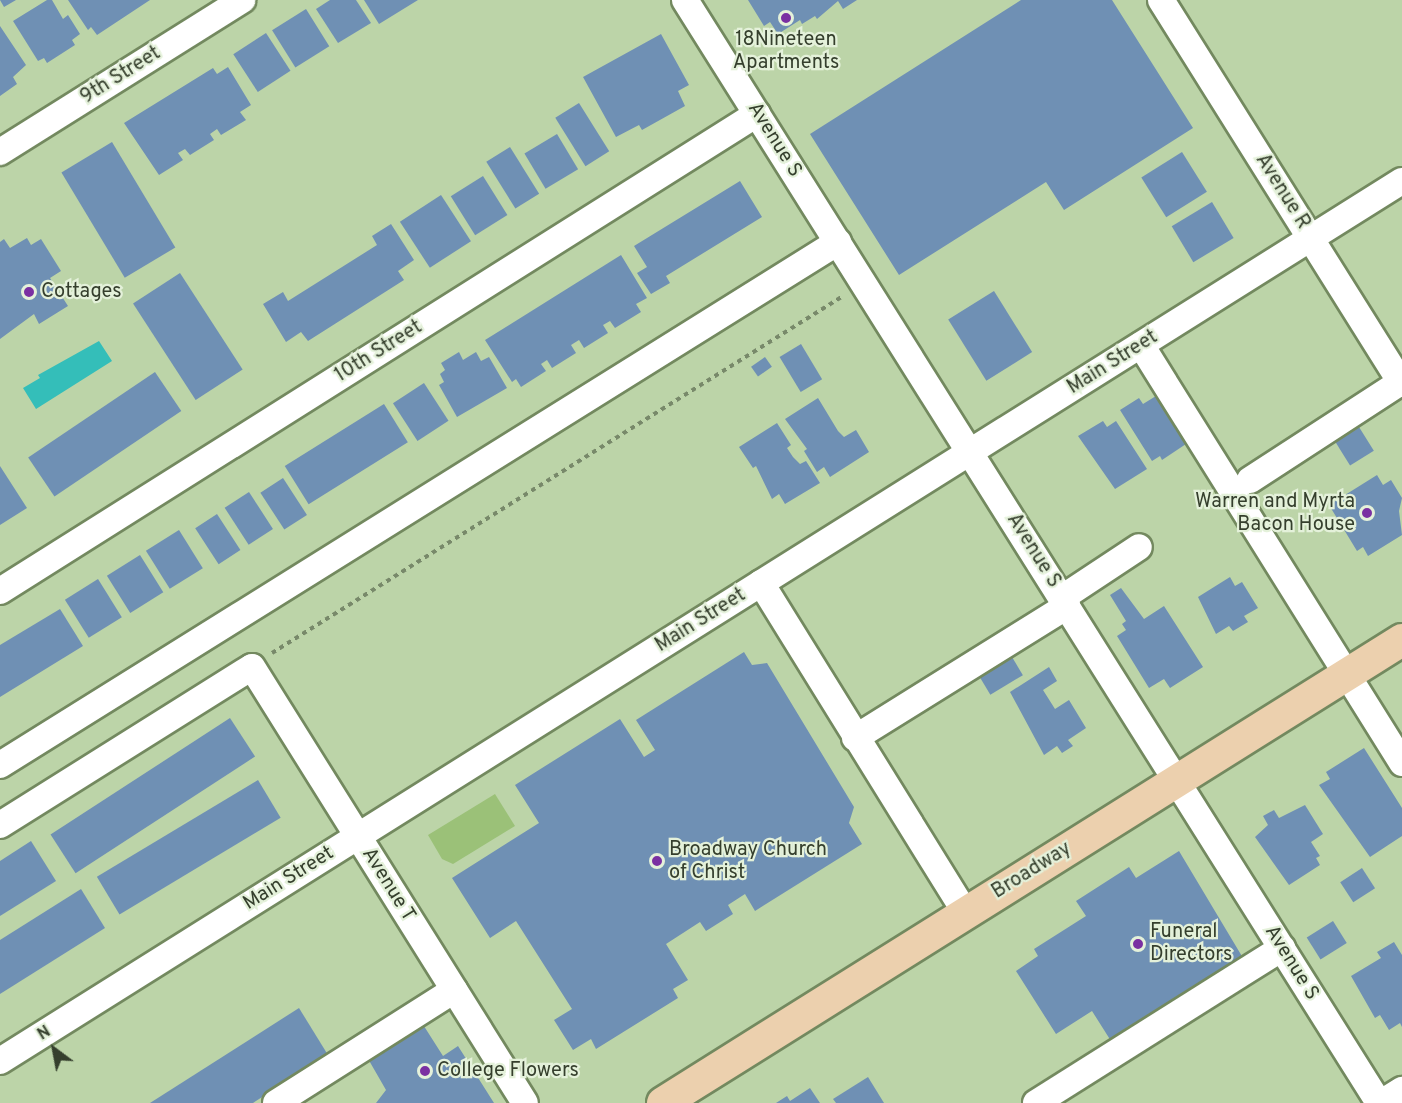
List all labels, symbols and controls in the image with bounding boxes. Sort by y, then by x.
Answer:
marker: 18Nineteen Apartments [779,11,793,25]
place label: 18Nineteen Apartments [733,28,839,75]
street label: 9th Street [76,42,166,110]
street label: Avenue S [742,98,806,182]
street label: Avenue R [1249,150,1315,234]
place label: Cottages [41,280,122,304]
marker: Cottages [22,285,36,299]
street label: 10th Street [331,316,427,388]
street label: Main Street [1063,326,1163,400]
place label: Warren and Myrta Bacon House [1195,490,1355,537]
marker: Warren and Myrta Bacon House [1360,506,1374,520]
street label: Avenue S [1001,509,1065,593]
street label: Main Street [651,584,751,658]
street label: Broadway [988,837,1076,905]
place label: Broadway Church of Christ [669,838,827,885]
street label: Main Street [239,842,339,916]
street label: Avenue T [356,843,420,927]
marker: Broadway Church of Christ [650,854,664,868]
place label: Funeral Directors [1150,921,1232,968]
street label: Avenue S [1259,921,1323,1005]
marker: Funeral Directors [1131,937,1145,951]
north arrow [24,1019,84,1079]
text: N [34,1022,55,1045]
place label: College Flowers [437,1059,579,1083]
marker: College Flowers [418,1064,432,1078]

